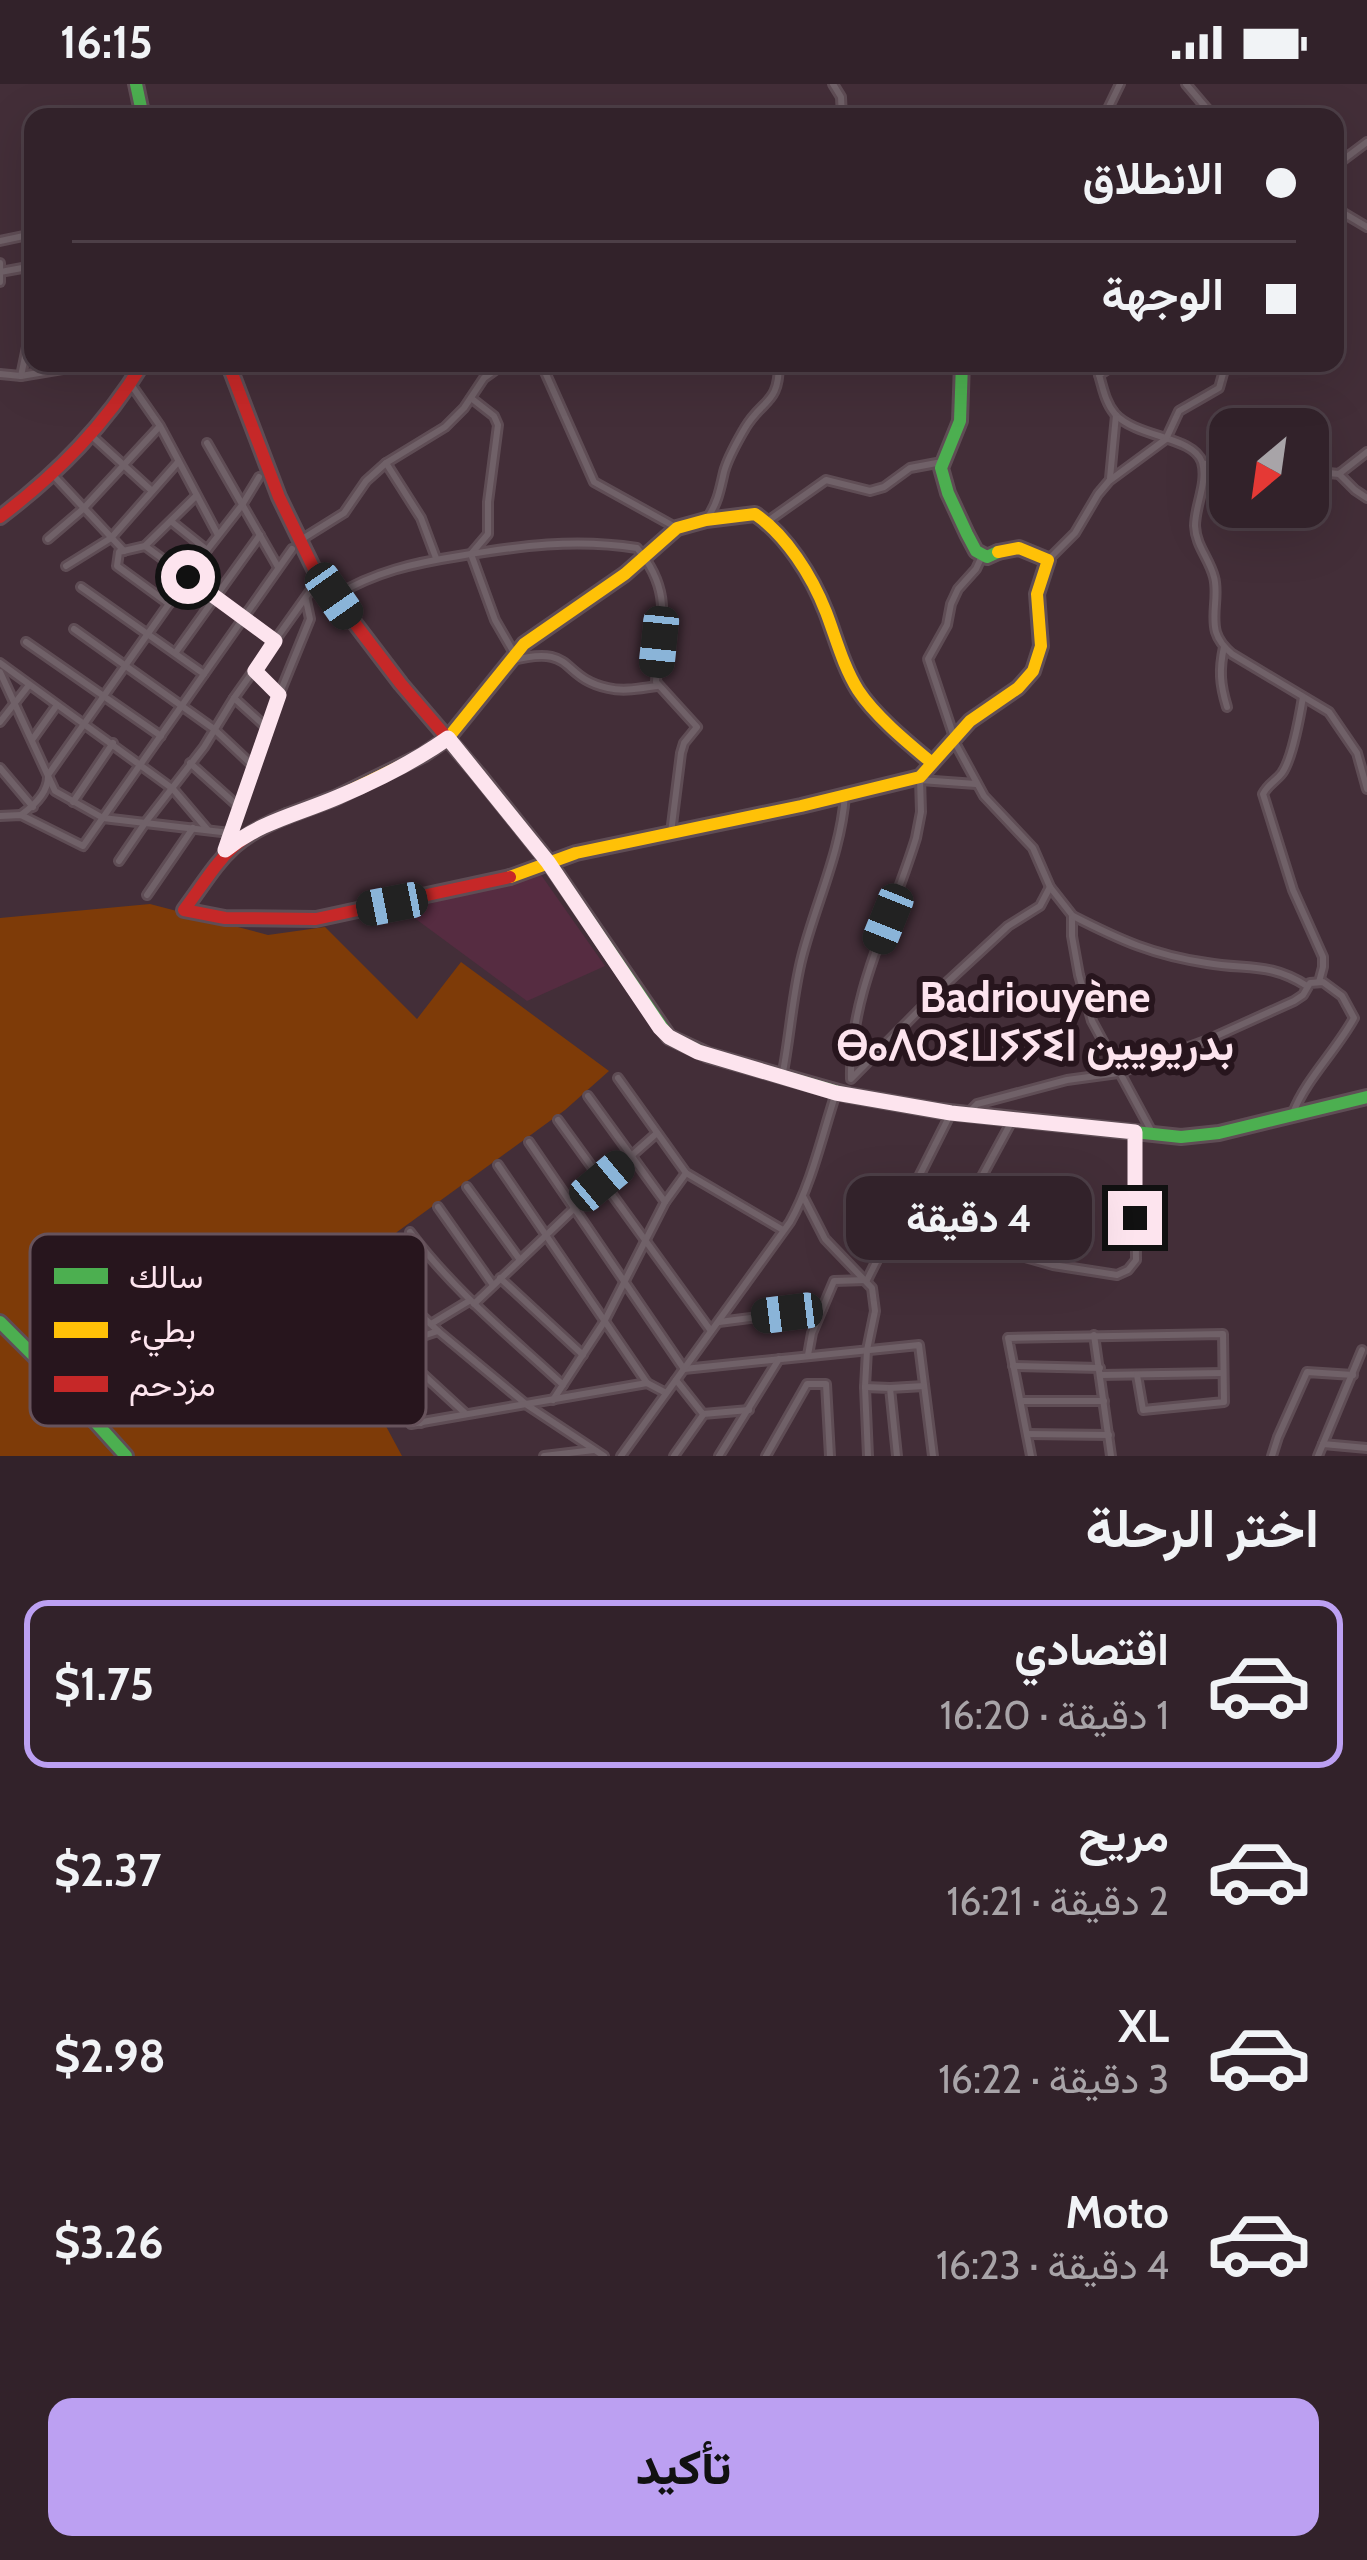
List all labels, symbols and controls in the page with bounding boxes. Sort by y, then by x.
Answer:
text: 16:15 [60,15,153,69]
text: الانطلاق [1083,151,1224,205]
text: الوجهة [1102,267,1224,321]
north arrow [1209,408,1329,528]
map controls [1209,408,1329,528]
route start [161,550,215,604]
car [299,556,369,636]
car [637,604,681,680]
car [353,879,431,929]
car [858,879,918,959]
district label: Badriouyène ⴱⴰⴷⵔⵉⵡⵢⵢⵉⵏ بدريويين [836,971,1234,1072]
car [563,1144,641,1218]
callout: 4 دقيقة [847,1176,1093,1260]
route end [1108,1191,1162,1245]
text: 4 دقيقة [906,1194,1032,1242]
legend [30,1234,426,1426]
text: سالك [129,1256,203,1296]
car [749,1291,825,1335]
text: بطيء [129,1310,196,1357]
text: مزدحم [129,1364,216,1406]
text: اختر الرحلة [1085,1495,1319,1561]
text: اقتصادي [1014,1622,1169,1676]
icon: car [1205,1630,1313,1738]
text: $1.75 [54,1657,154,1711]
text: 1 دقيقة · 16:20 [940,1691,1169,1739]
text: مريح [1078,1808,1169,1862]
icon: car [1205,1816,1313,1924]
text: $2.37 [54,1843,161,1897]
text: 2 دقيقة · 16:21 [947,1877,1169,1925]
text: XL [1118,1999,1169,2053]
icon: car [1205,2002,1313,2110]
text: $2.98 [54,2029,166,2083]
text: 3 دقيقة · 16:22 [938,2055,1169,2103]
text: Moto [1066,2185,1169,2239]
icon: car [1205,2188,1313,2296]
text: $3.26 [54,2215,163,2269]
text: 4 دقيقة · 16:23 [936,2241,1169,2289]
button: تأكيد [48,2398,1319,2536]

